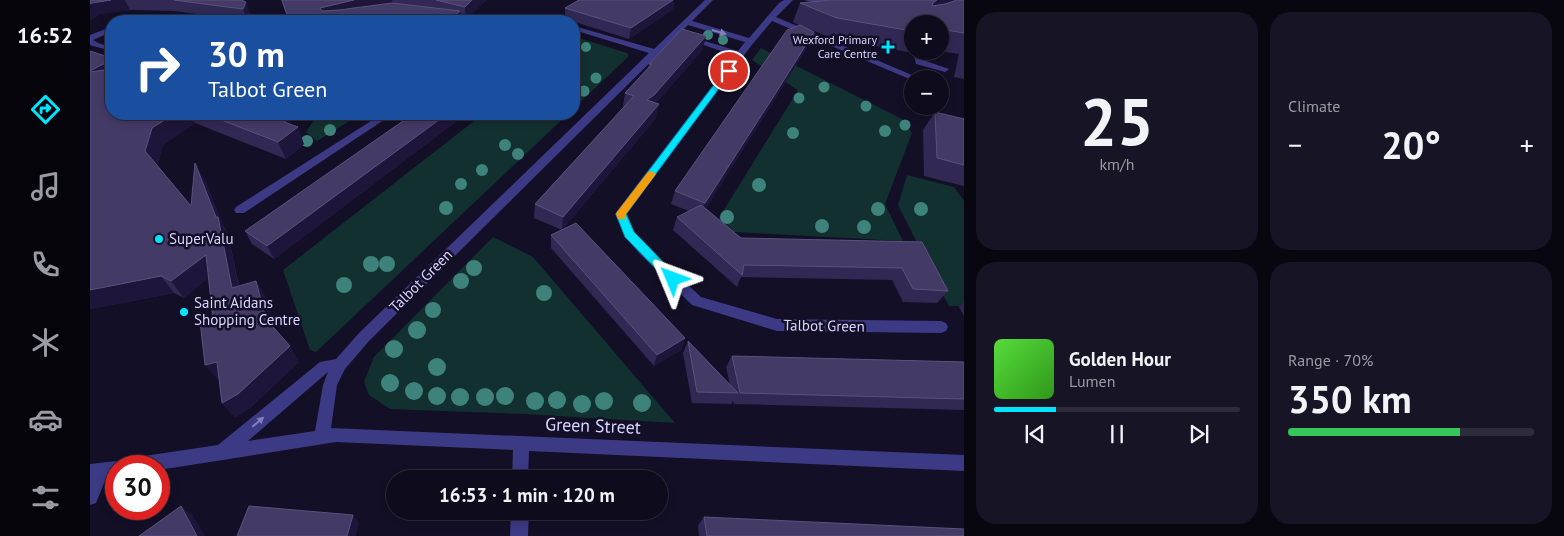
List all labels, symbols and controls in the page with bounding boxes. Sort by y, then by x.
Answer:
map controls [904,15,949,115]
button: + [904,15,949,60]
text: 16:52 [17,21,73,49]
one-way arrow [711,28,726,36]
text: 30 m [208,31,285,77]
place label: Wexford Primary Care Centre [793,32,877,61]
icon: right [125,35,190,100]
marker: Wexford Primary Care Centre [881,40,895,54]
pin [708,50,750,92]
icon: arrive [715,57,743,85]
button: − [904,70,949,115]
text: Talbot Green [208,75,327,103]
text: 25 [1080,79,1154,163]
icon: directions [28,92,63,127]
text: Climate [1288,96,1340,116]
text: 20° [1381,120,1441,169]
text: − [1288,126,1302,163]
text: + [1520,126,1534,163]
text: km/h [1099,154,1135,174]
icon: music [28,169,63,204]
place label: SuperValu [169,229,234,248]
marker: SuperValu [153,233,165,245]
street label: Talbot Green [385,245,456,316]
icon: phone [28,247,63,282]
position arrow [646,252,698,304]
place label: Saint Aidans Shopping Centre [194,293,300,329]
marker: Saint Aidans Shopping Centre [178,306,190,318]
street label: Talbot Green [783,315,865,336]
icon: climate [28,325,63,360]
text: Golden Hour [1069,347,1171,371]
text: Range · 70% [1288,350,1373,370]
text: Lumen [1069,371,1115,391]
text: 350 km [1288,374,1412,423]
icon: car [28,402,63,437]
street label: Green Street [545,412,641,439]
one-way arrow [251,417,264,428]
icon: previous [1021,420,1049,448]
icon: pause [1103,420,1131,448]
icon: next [1185,420,1213,448]
speed limit sign: 30 [105,455,170,520]
icon: filters [28,480,63,515]
text: 16:53 · 1 min · 120 m [439,483,615,507]

